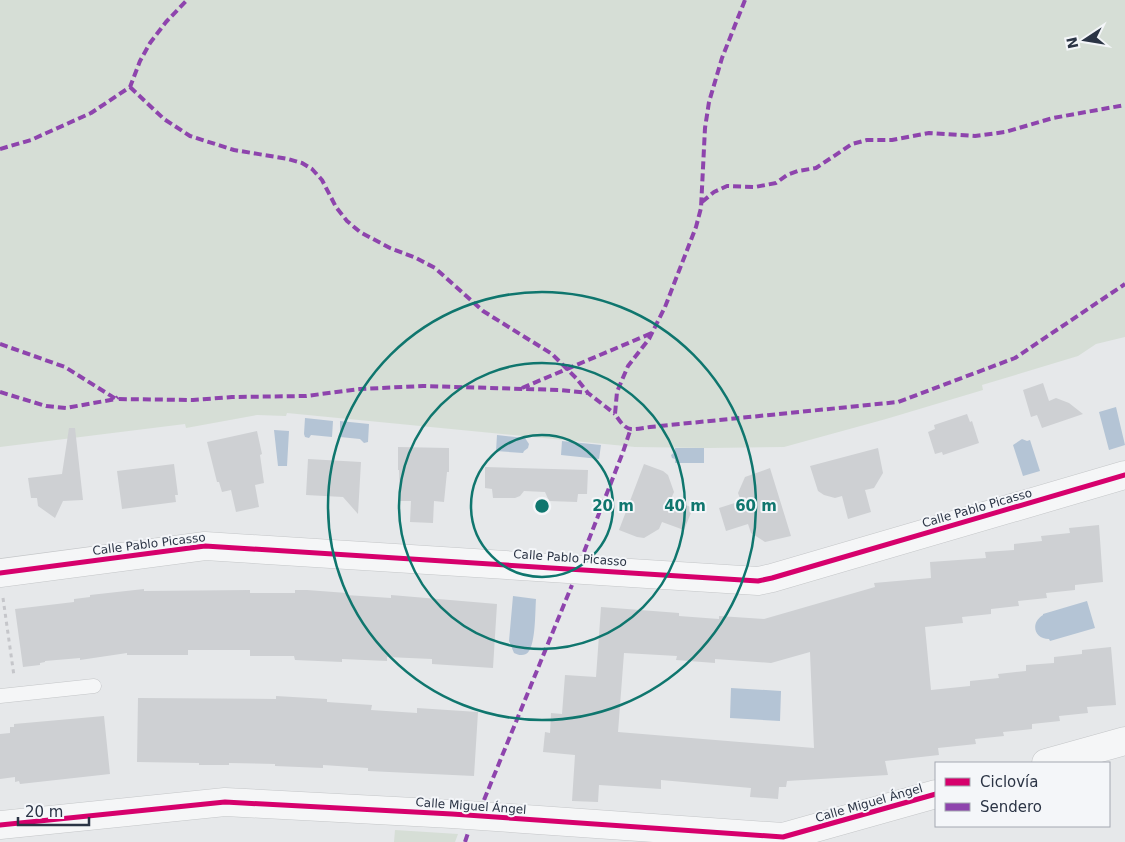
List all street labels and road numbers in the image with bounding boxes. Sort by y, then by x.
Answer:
street label: Calle Pablo Picasso [920,486,1034,530]
street label: Calle Pablo Picasso [92,530,206,558]
street label: Calle Pablo Picasso [513,547,627,569]
street label: Calle Miguel Ángel [813,780,924,825]
street label: Calle Miguel Ángel [415,794,527,817]

